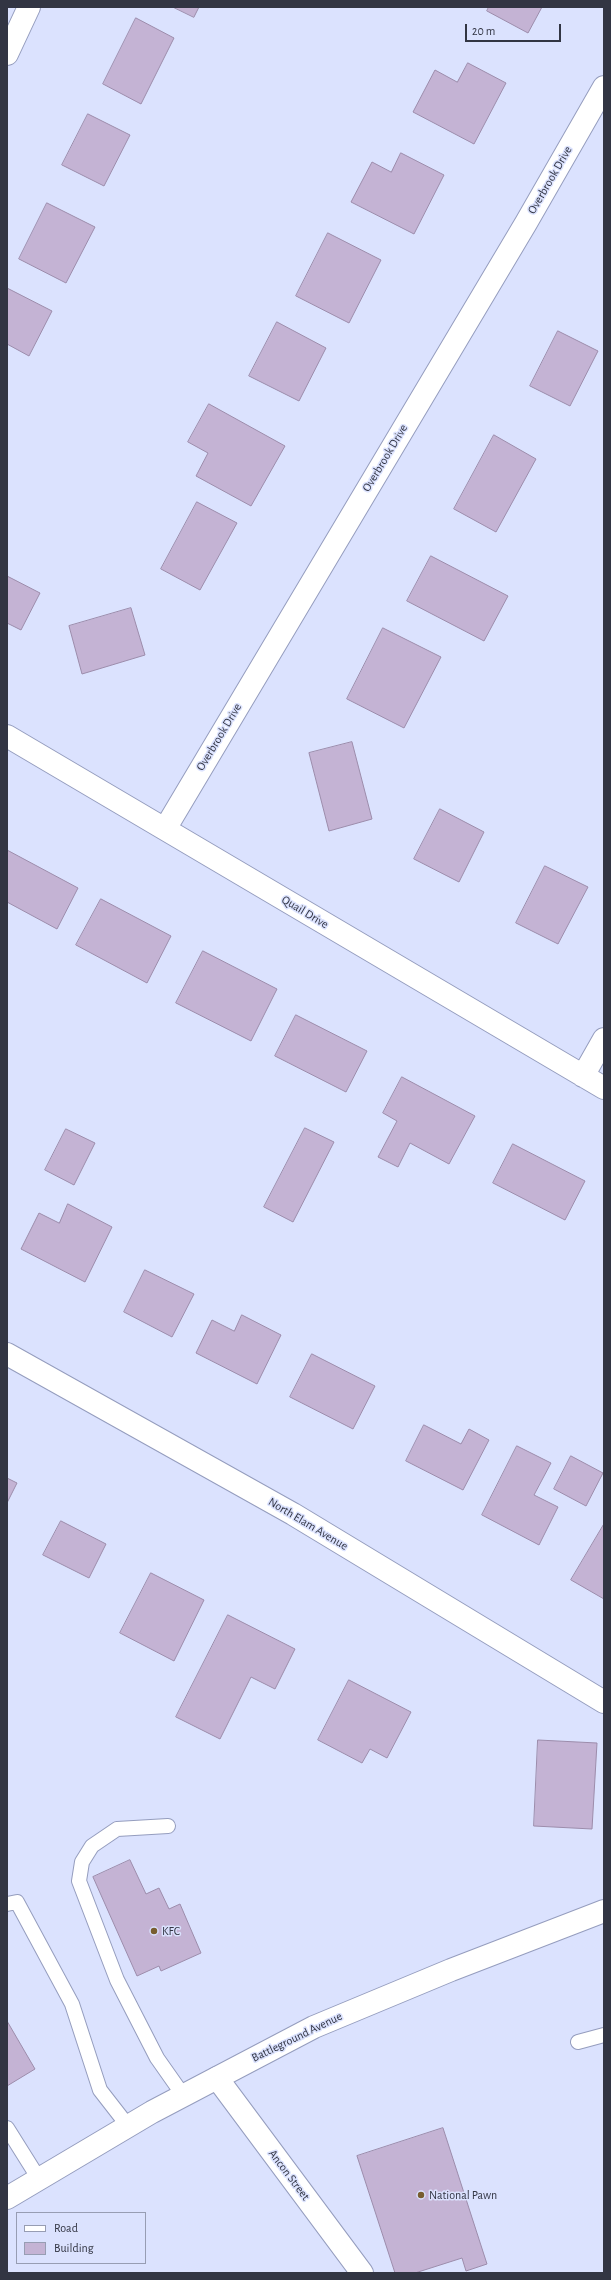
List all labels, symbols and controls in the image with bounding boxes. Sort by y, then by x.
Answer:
scale bar [467,16,563,42]
text: 20 m [472,25,495,37]
street label: Overbrook Drive [525,143,575,217]
street label: Overbrook Drive [359,422,411,494]
street label: Overbrook Drive [193,701,245,773]
street label: Quail Drive [279,892,331,932]
street label: North Elam Avenue [266,1495,350,1553]
place label: KFC [162,1924,180,1938]
marker: KFC [149,1926,159,1936]
street label: Battleground Avenue [249,2009,345,2065]
street label: Ancon Street [265,2147,313,2203]
place label: National Pawn [429,2188,497,2202]
marker: National Pawn [416,2190,426,2200]
legend [16,2212,146,2264]
text: Road [54,2222,78,2234]
text: Building [54,2242,94,2254]

